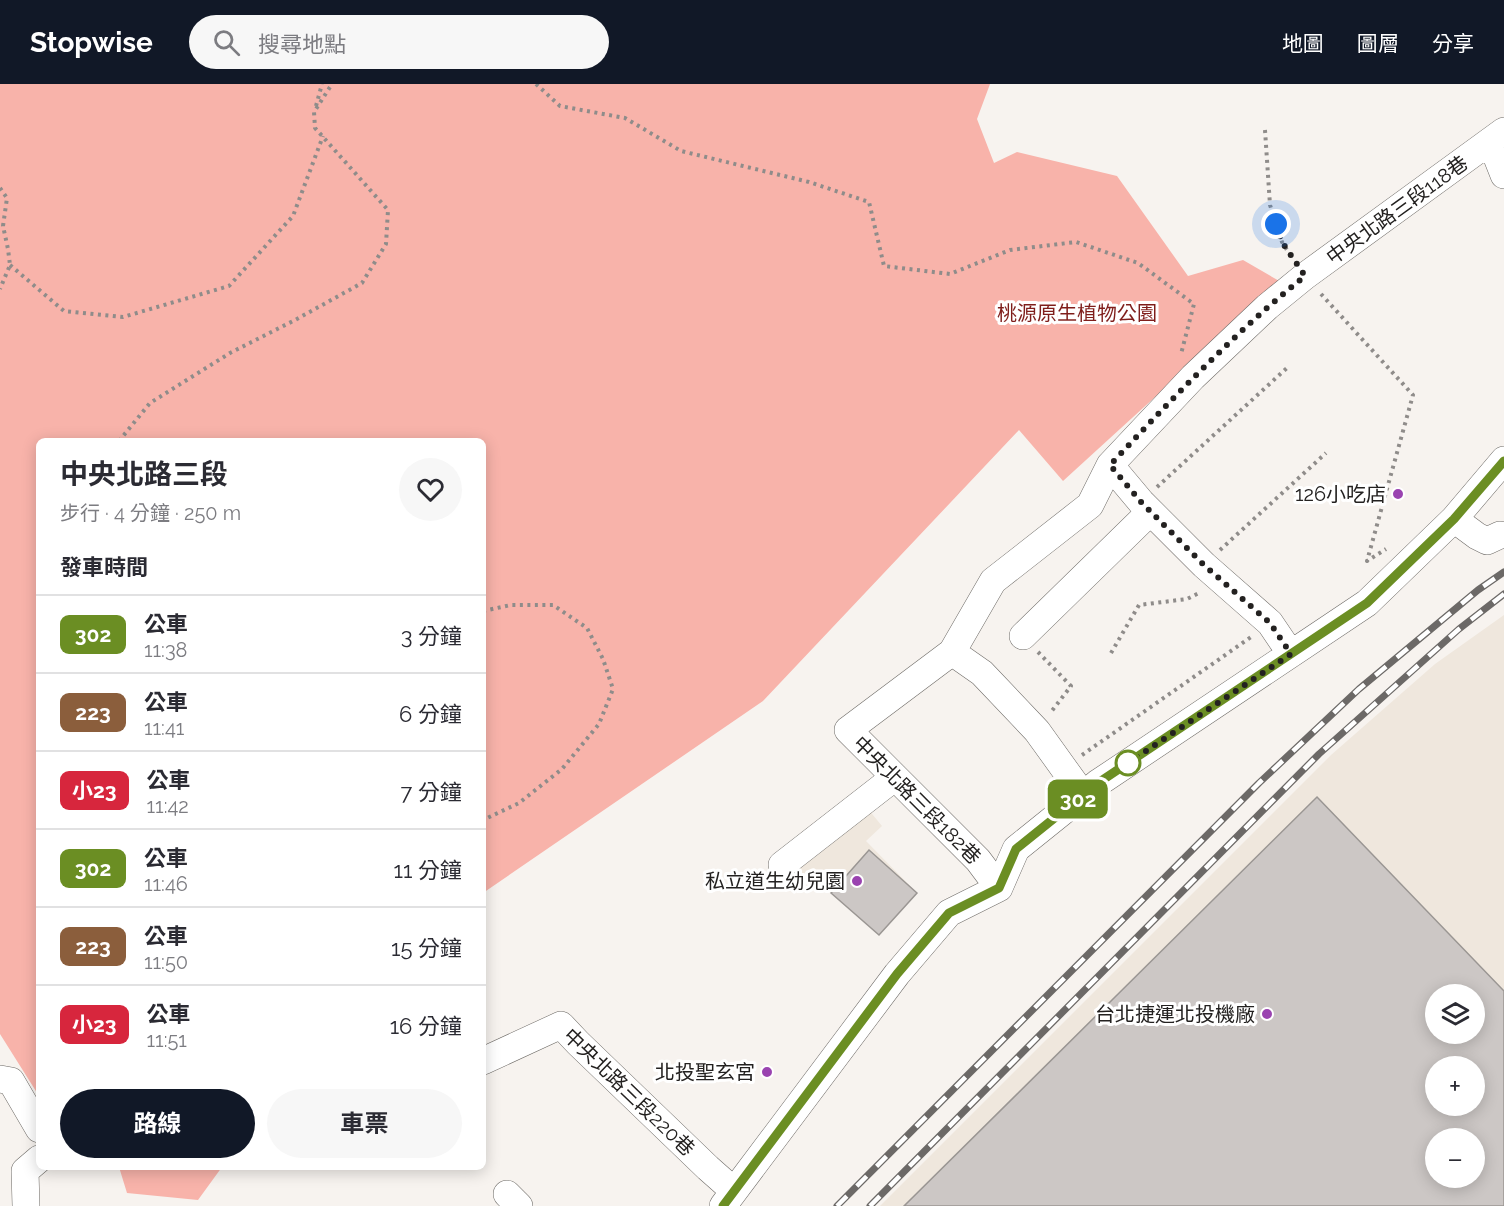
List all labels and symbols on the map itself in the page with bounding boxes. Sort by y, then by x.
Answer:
street label: 中央北路三段118巷 [1322,151,1472,269]
your location [1261,209,1291,239]
park label: 桃源原生植物公園 [997,301,1157,325]
place label: 126小吃店 [1295,482,1386,506]
marker: 126小吃店 [1391,487,1405,501]
street label: 中央北路三段182巷 [848,731,986,869]
unlabelled marker [1115,750,1141,776]
line badge: 302 [1044,780,1112,818]
place label: 私立道生幼兒園 [705,869,845,893]
marker: 私立道生幼兒園 [850,874,864,888]
place label: 台北捷運北投機廠 [1095,1002,1255,1026]
marker: 台北捷運北投機廠 [1260,1007,1274,1021]
street label: 中央北路三段220巷 [558,1023,700,1161]
place label: 北投聖玄宮 [655,1060,755,1084]
marker: 北投聖玄宮 [760,1065,774,1079]

